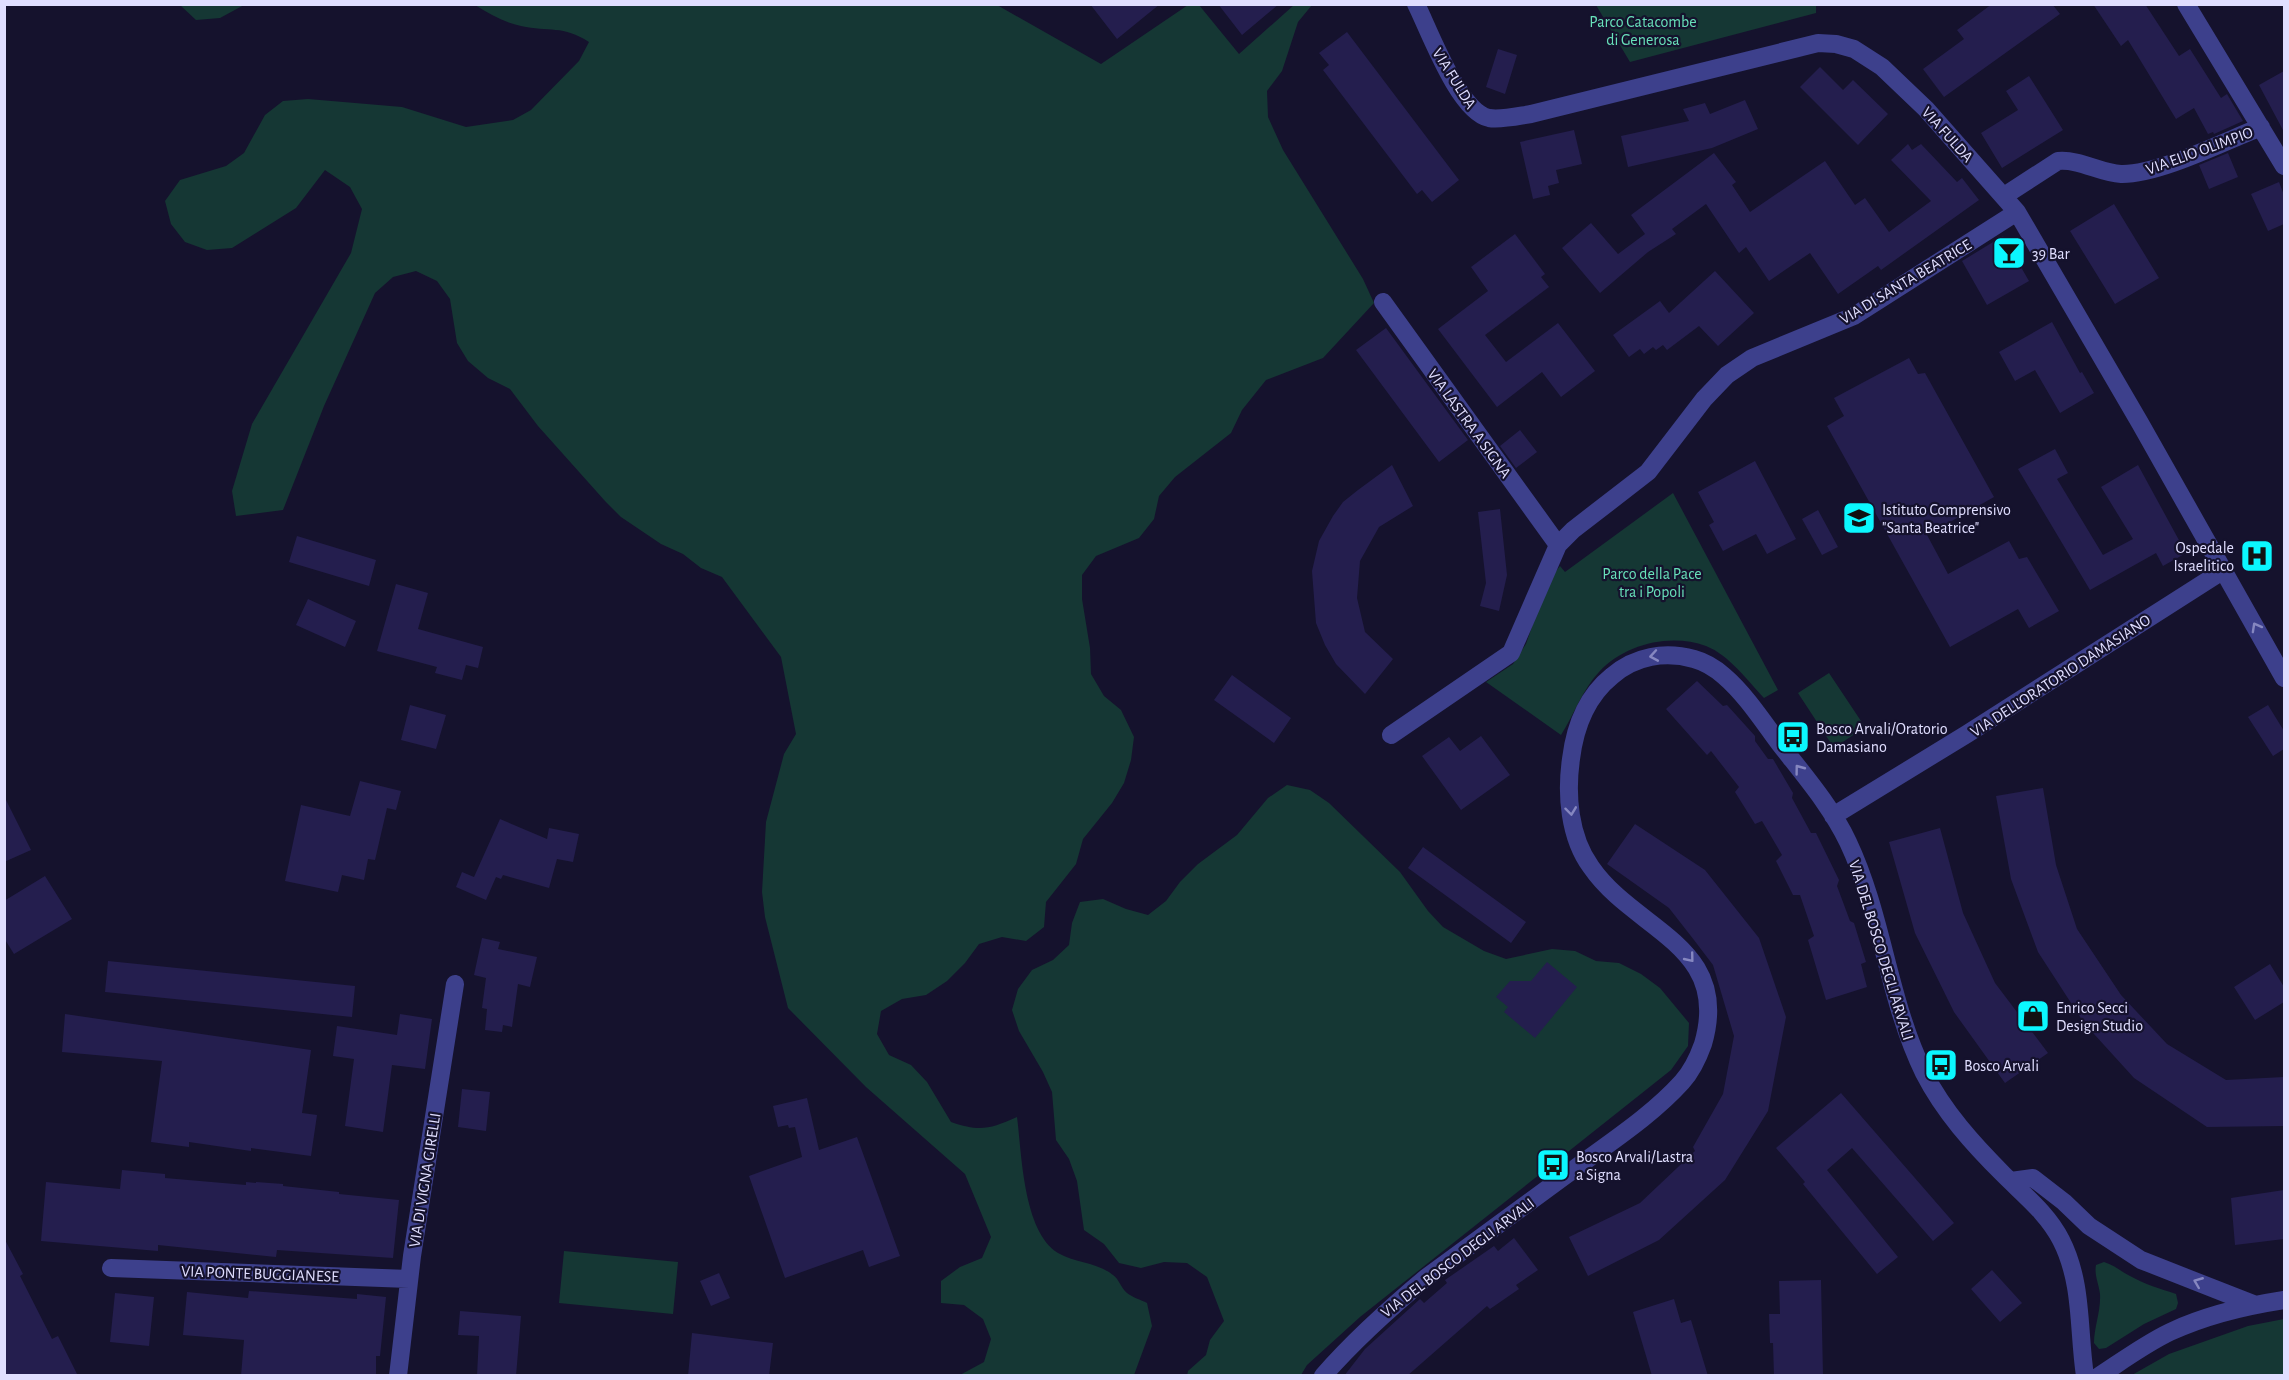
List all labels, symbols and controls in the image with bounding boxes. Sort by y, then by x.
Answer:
park label: Parco Catacombe di Generosa [1589,14,1697,48]
street label: VIA FULDA [1429,45,1479,112]
street label: VIA FULDA [1918,104,1976,165]
street label: VIA ELIO OLIMPIO [2144,124,2255,178]
bar icon: 39 Bar [1991,235,2027,271]
street label: VIA DI SANTA BEATRICE [1837,236,1974,327]
place label: 39 Bar [2032,246,2071,262]
street label: VIA LASTRA A SIGNA [1424,366,1514,481]
school or university icon: Istituto Comprensivo "Santa Beatrice" [1841,500,1877,536]
place label: Istituto Comprensivo "Santa Beatrice" [1882,502,2011,536]
hospital icon: Ospedale Israelitico [2239,538,2275,574]
place label: Ospedale Israelitico [2174,540,2234,574]
park label: Parco della Pace tra i Popoli [1602,566,1702,600]
street label: VIA DELL'ORATORIO DAMASIANO [1968,612,2153,740]
one-way arrow [2252,623,2263,633]
one-way arrow [1649,650,1659,662]
bus stop icon: Bosco Arvali/Oratorio Damasiano [1775,719,1811,755]
place label: Bosco Arvali/Oratorio Damasiano [1816,721,1948,755]
one-way arrow [1796,765,1807,776]
one-way arrow [1565,807,1577,816]
street label: VIA DEL BOSCO DEGLI ARVALI [1846,858,1916,1042]
one-way arrow [1683,951,1694,962]
shop icon: Enrico Secci Design Studio [2015,998,2051,1034]
place label: Enrico Secci Design Studio [2056,1000,2143,1034]
bus stop icon: Bosco Arvali [1923,1047,1959,1083]
place label: Bosco Arvali [1964,1058,2039,1074]
street label: VIA DI VIGNA GIRELLI [406,1112,444,1249]
bus stop icon: Bosco Arvali/Lastra a Signa [1535,1147,1571,1183]
place label: Bosco Arvali/Lastra a Signa [1576,1149,1693,1183]
street label: VIA DEL BOSCO DEGLI ARVALI [1378,1195,1537,1321]
street label: VIA PONTE BUGGIANESE [181,1263,339,1285]
one-way arrow [2194,1277,2205,1289]

